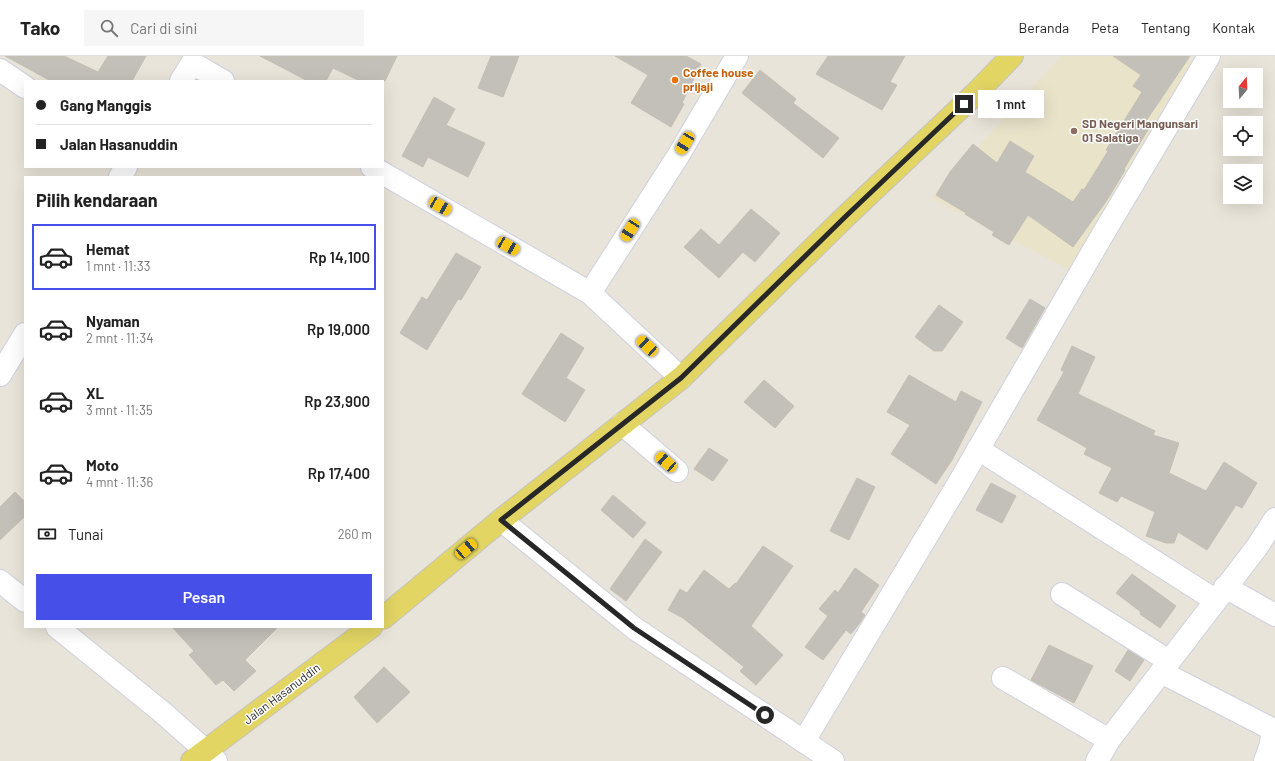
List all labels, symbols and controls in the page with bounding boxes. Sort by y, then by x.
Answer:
search box [84,10,364,46]
text: Tako [20,16,60,39]
icon: search [98,17,120,39]
text: Cari di sini [130,19,197,37]
text: Beranda [1019,19,1069,36]
text: Peta [1091,19,1119,36]
text: Tentang [1141,19,1190,36]
text: Kontak [1212,19,1255,36]
place label: Coffee house prijaji [683,65,754,93]
north arrow [1223,68,1263,108]
map controls [1223,68,1263,204]
marker: Coffee house prijaji [670,75,680,85]
callout: 1 mnt [978,90,1044,118]
route end [955,95,973,113]
text: Gang Manggis [60,96,152,114]
text: 1 mnt [996,96,1026,112]
place label: SD Negeri Mangunsari 01 Salatiga [1082,116,1198,144]
button: locate [1223,116,1263,156]
marker: SD Negeri Mangunsari 01 Salatiga [1069,126,1079,136]
car [674,130,696,156]
text: Jalan Hasanuddin [60,135,178,153]
button: layers [1223,164,1263,204]
text: Pilih kendaraan [36,189,157,211]
car [427,195,453,217]
car [618,217,642,243]
car [495,235,521,257]
icon: car [38,239,74,275]
text: Hemat [86,240,130,258]
text: Rp 14,100 [309,248,370,266]
text: 1 mnt · 11:33 [86,258,151,274]
icon: car [38,311,74,347]
text: Nyaman [86,312,140,330]
text: Rp 19,000 [307,320,370,338]
text: 2 mnt · 11:34 [86,330,153,346]
car [634,333,660,359]
icon: car [38,383,74,419]
text: XL [86,384,104,402]
text: Rp 23,900 [304,392,370,410]
text: 3 mnt · 11:35 [86,402,153,418]
car [653,450,679,474]
icon: car [38,455,74,491]
text: Moto [86,456,119,474]
text: Rp 17,400 [308,464,370,482]
text: 4 mnt · 11:36 [86,474,153,490]
icon: cash [36,523,58,545]
text: Tunai [68,525,104,543]
text: 260 m [338,526,372,542]
car [453,537,479,561]
button: Pesan [36,574,372,620]
street label: Jalan Hasanuddin [240,660,322,727]
route start [756,706,774,724]

